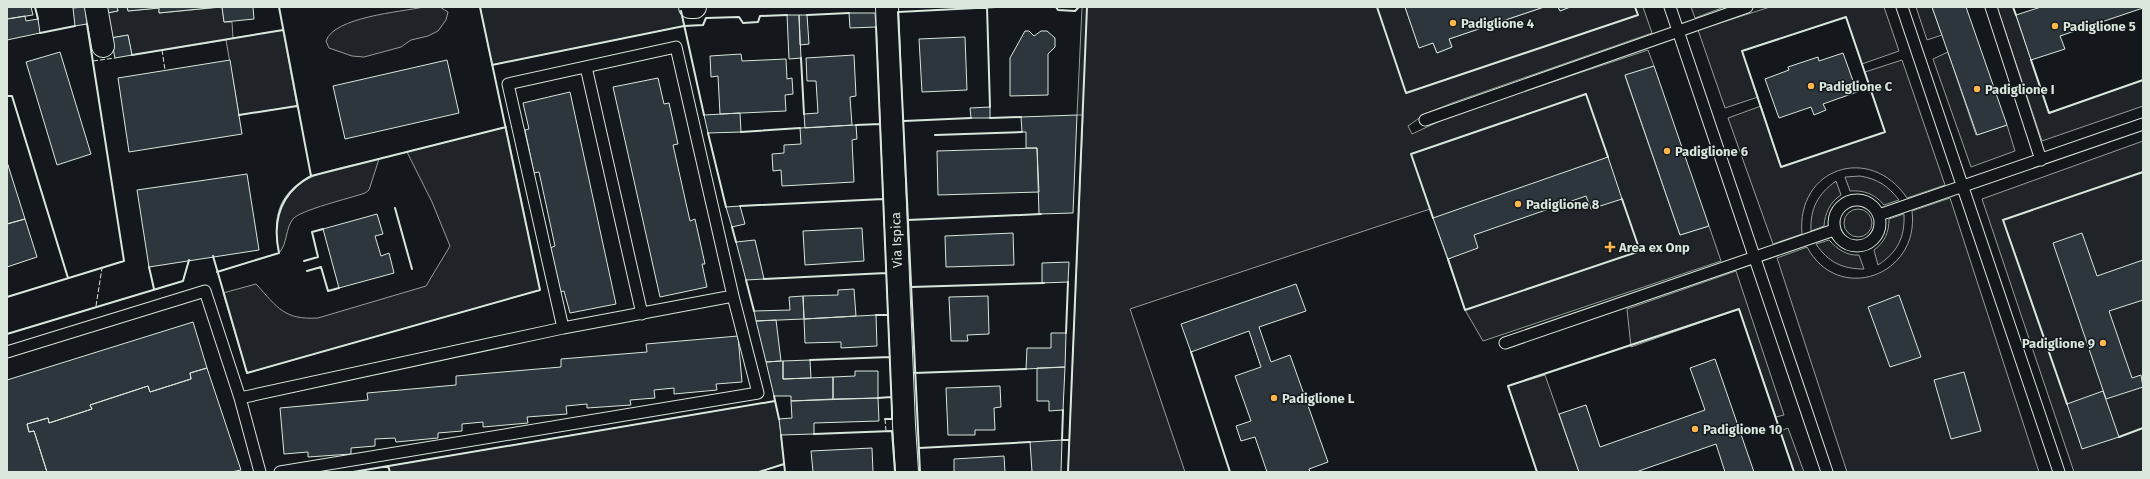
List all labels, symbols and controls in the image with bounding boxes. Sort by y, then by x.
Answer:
place label: Padiglione 4 [1461,16,1535,31]
marker: Padiglione 4 [1448,18,1458,28]
place label: Padiglione 5 [2063,19,2136,34]
marker: Padiglione 5 [2050,21,2060,31]
place label: Padiglione C [1819,79,1893,94]
marker: Padiglione C [1806,81,1816,91]
place label: Padiglione I [1985,82,2055,97]
marker: Padiglione I [1972,84,1982,94]
place label: Padiglione 6 [1675,144,1748,159]
marker: Padiglione 6 [1662,146,1672,156]
place label: Padiglione 8 [1526,197,1600,212]
marker: Padiglione 8 [1513,199,1523,209]
street label: Via Ispica [888,212,905,268]
place label: Area ex Onp [1618,240,1690,255]
marker: Area ex Onp [1604,241,1616,253]
place label: Padiglione 9 [2022,336,2095,351]
marker: Padiglione 9 [2098,338,2108,348]
place label: Padiglione L [1282,391,1355,406]
marker: Padiglione L [1269,393,1279,403]
place label: Padiglione 10 [1703,422,1783,437]
marker: Padiglione 10 [1690,424,1700,434]

